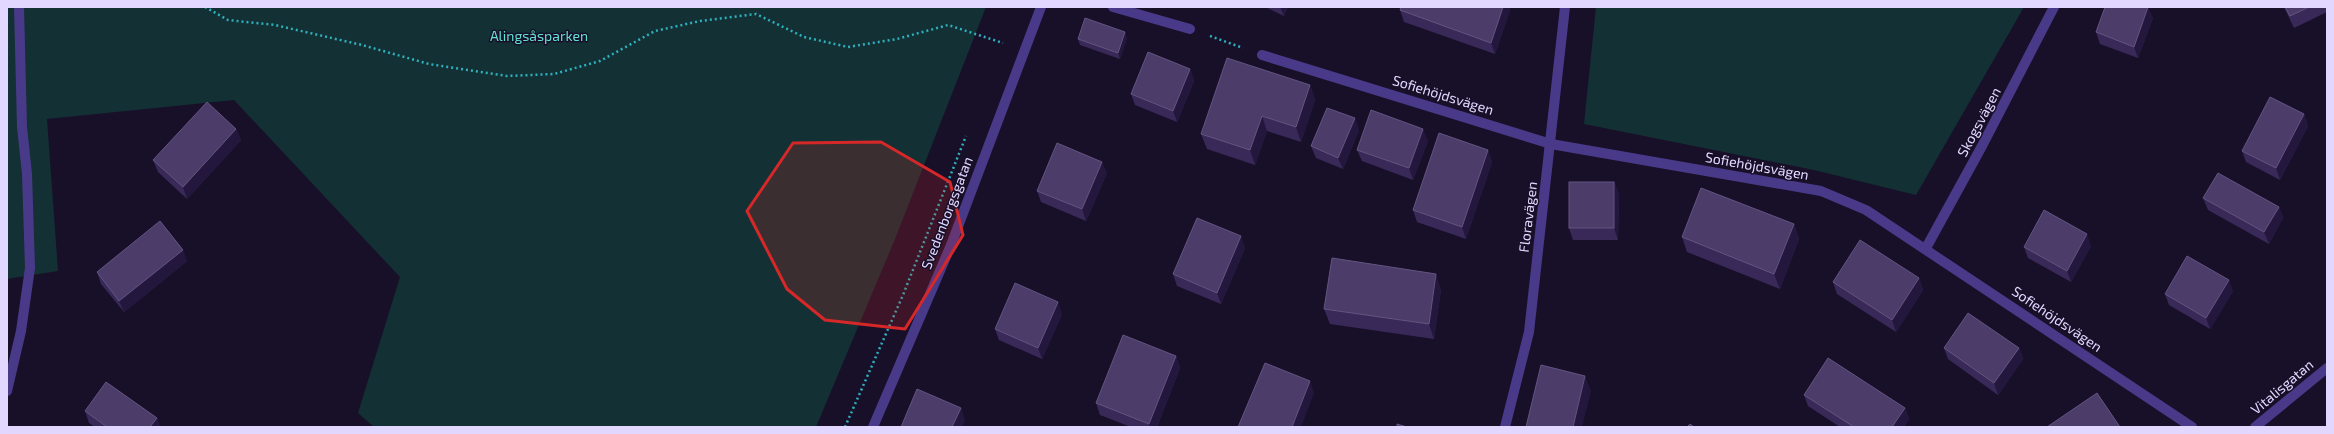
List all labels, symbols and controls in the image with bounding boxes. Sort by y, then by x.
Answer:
park label: Alingsåsparken [490,27,588,44]
street label: Sofiehöjdsvägen [1390,71,1496,118]
street label: Skogsvägen [1953,84,2004,159]
street label: Sofiehöjdsvägen [1704,148,1810,183]
street label: Svedenborgsgatan [917,154,976,272]
street label: Floravägen [1515,180,1540,253]
street label: Sofiehöjdsvägen [2009,282,2106,355]
street label: Vitalisgatan [2247,356,2316,418]

